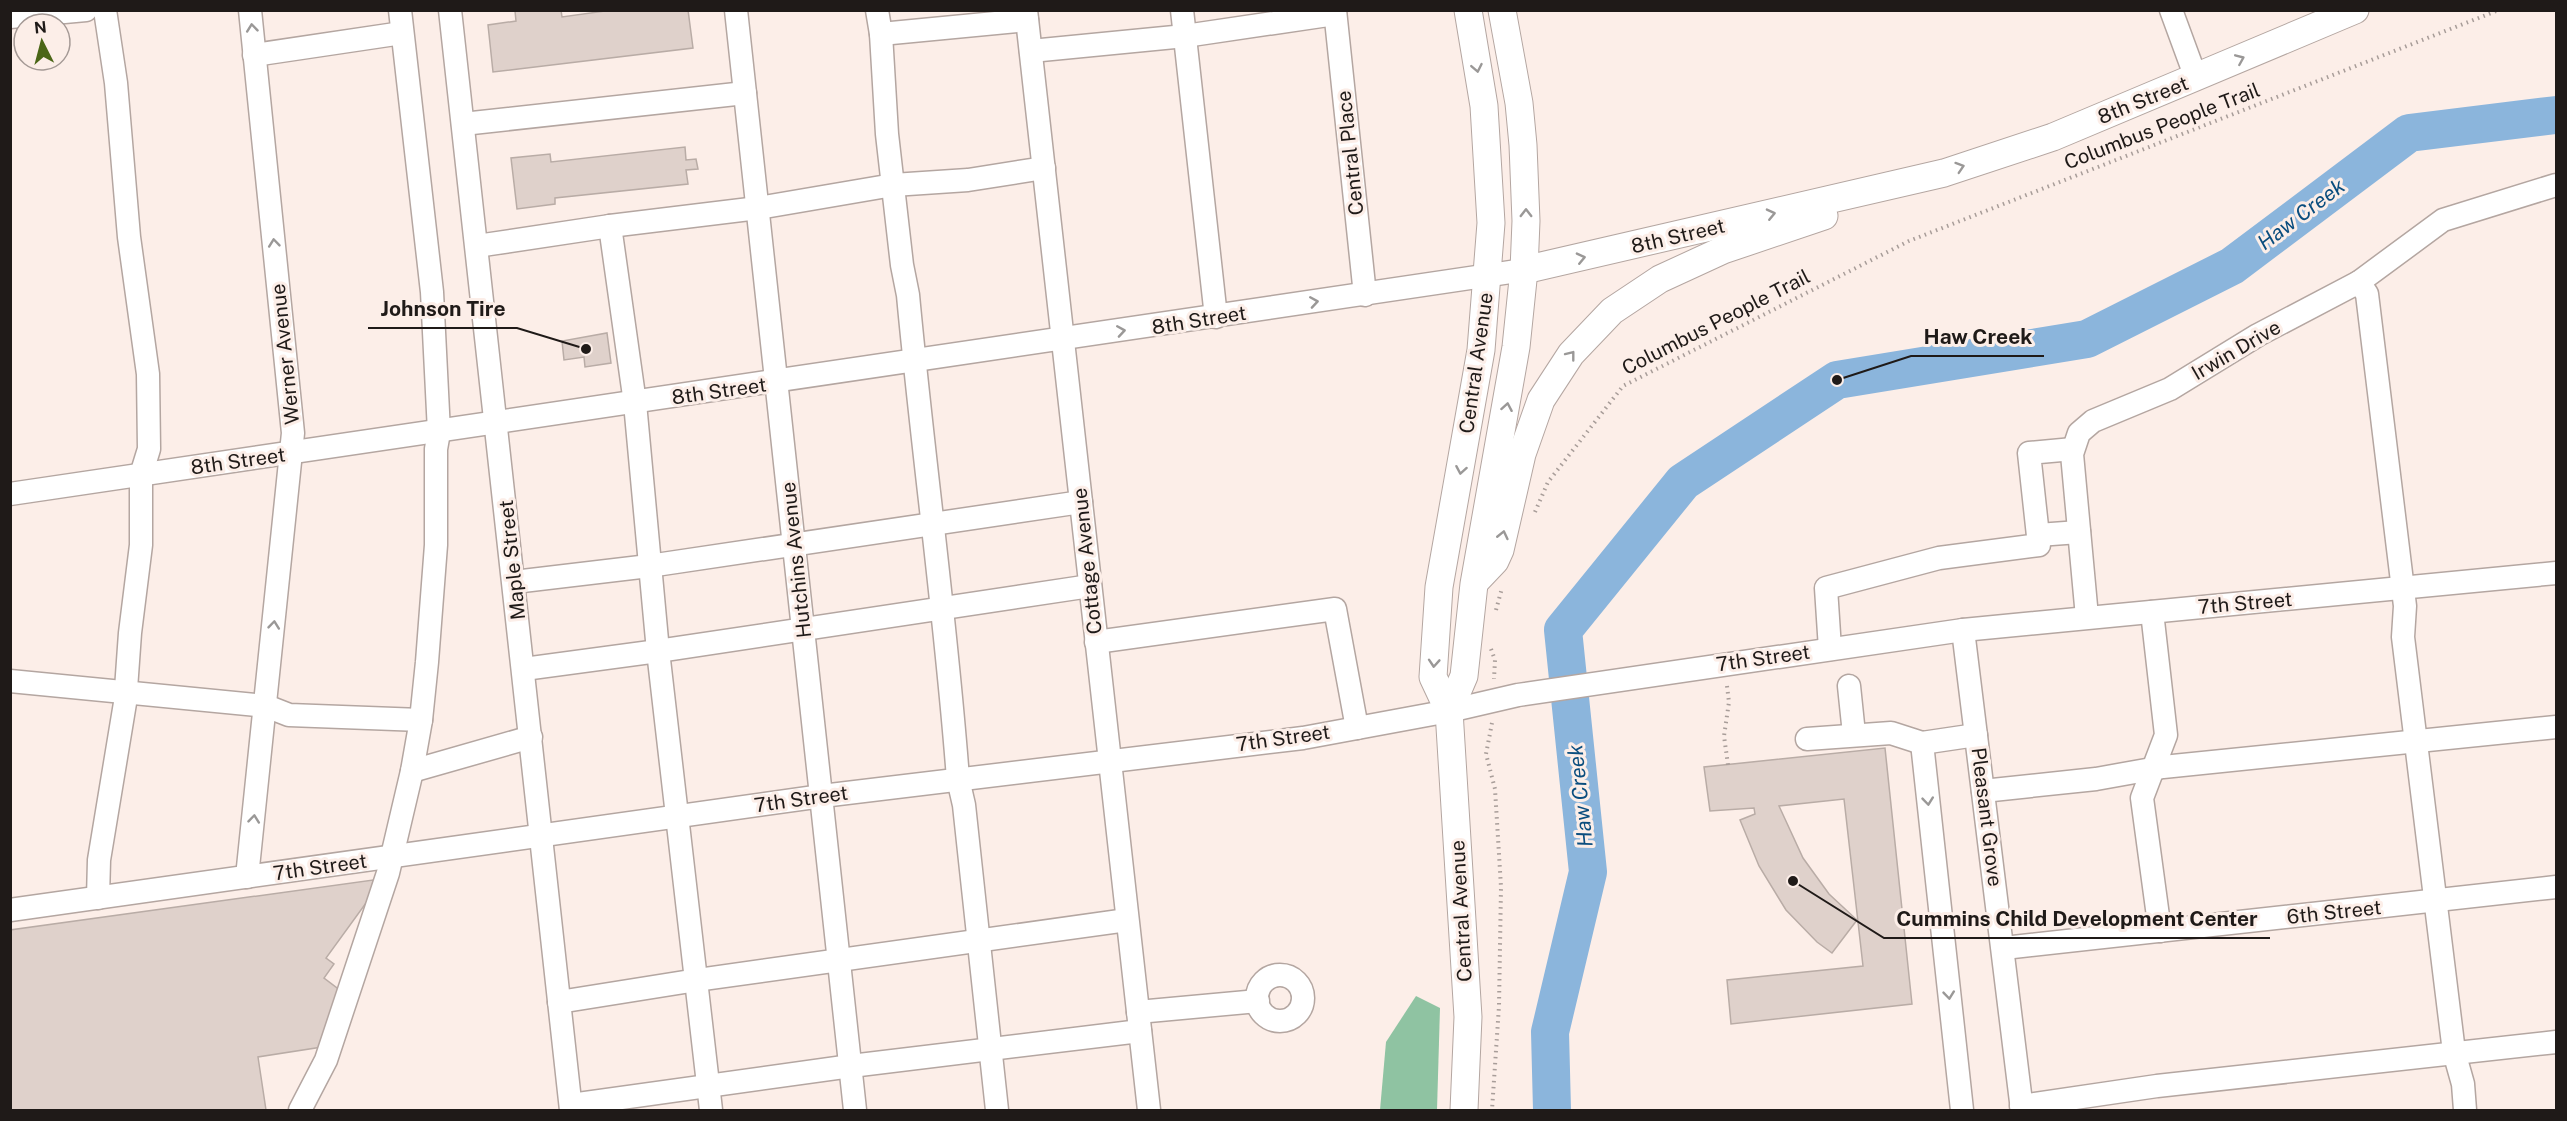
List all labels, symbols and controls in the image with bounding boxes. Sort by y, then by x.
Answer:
north arrow [12,12,72,72]
text: N [33,17,48,38]
one-way arrow [246,24,259,33]
one-way arrow [2233,54,2244,66]
one-way arrow [1470,63,1483,73]
street label: 8th Street [2094,71,2192,129]
street label: Columbus People Trail [2061,78,2263,174]
street label: Central Place [1332,89,1368,217]
one-way arrow [1954,162,1965,175]
water label: Haw Creek [2252,173,2350,255]
one-way arrow [1520,209,1532,218]
one-way arrow [1766,209,1776,222]
street label: 8th Street [1629,214,1727,258]
one-way arrow [268,238,281,248]
one-way arrow [1575,252,1585,265]
street label: Columbus People Trail [1618,264,1814,380]
street label: Werner Avenue [266,282,304,426]
callout: Johnson Tire [368,289,517,328]
street label: Central Avenue [1454,291,1498,435]
text: Johnson Tire [381,296,506,321]
one-way arrow [1309,297,1319,309]
street label: 8th Street [1150,301,1248,339]
street label: Irwin Drive [2187,315,2285,385]
callout: Haw Creek [1911,317,2044,356]
text: Haw Creek [1924,324,2032,349]
one-way arrow [1117,326,1126,338]
one-way arrow [1564,351,1575,362]
street label: 8th Street [670,372,768,410]
one-way arrow [1500,402,1512,412]
street label: 8th Street [189,442,287,480]
one-way arrow [1455,465,1468,475]
street label: Hutchins Avenue [776,481,816,639]
street label: Cottage Avenue [1067,487,1107,635]
street label: Maple Street [494,499,530,621]
one-way arrow [1496,531,1509,541]
street label: 7th Street [2197,587,2293,619]
one-way arrow [267,620,280,630]
street label: 7th Street [1714,640,1812,676]
one-way arrow [1427,658,1440,667]
street label: 7th Street [1234,720,1332,756]
water label: Haw Creek [1562,743,1598,848]
street label: Pleasant Grove [1967,746,2007,888]
street label: 7th Street [752,781,850,817]
one-way arrow [1922,797,1934,806]
one-way arrow [247,814,260,824]
street label: Central Avenue [1445,839,1477,983]
street label: 7th Street [271,849,369,885]
street label: 6th Street [2285,895,2383,929]
callout: Cummins Child Development Center [1884,899,2270,938]
text: Cummins Child Development Center [1896,906,2258,931]
one-way arrow [1942,990,1955,1000]

